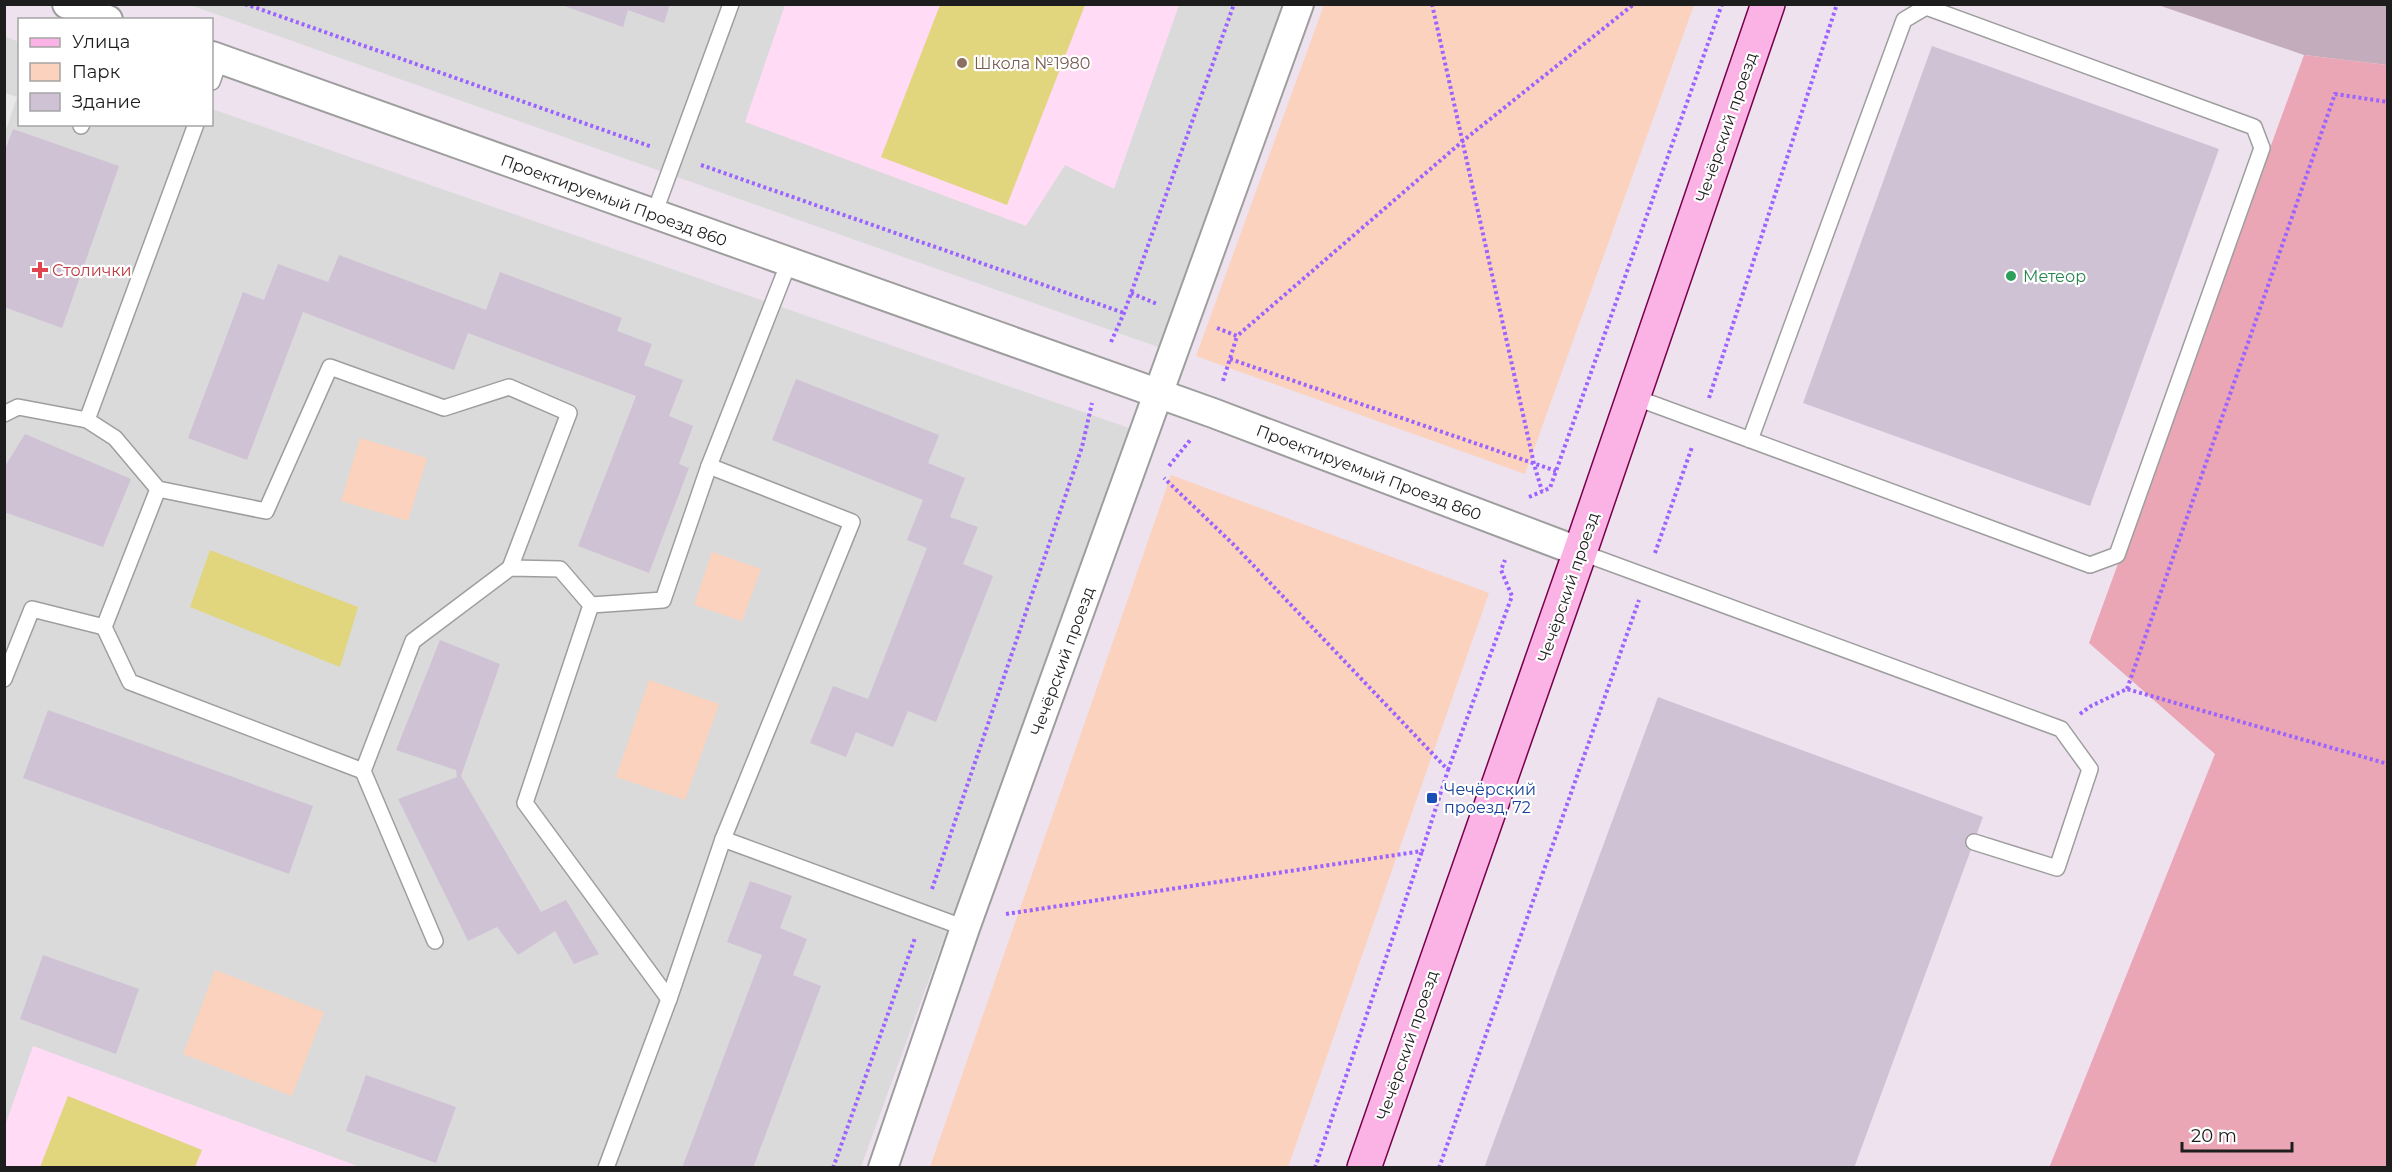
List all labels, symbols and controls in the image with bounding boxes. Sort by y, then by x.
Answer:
legend [18,18,213,126]
text: Улица [72,31,130,53]
street label: Чечёрский проезд [1692,50,1761,205]
place label: Школа №1980 [974,54,1090,73]
marker: Школа №1980 [955,56,969,70]
text: Парк [72,61,121,83]
text: Здание [72,91,141,113]
street label: Проектируемый Проезд 860 [498,151,730,250]
place label: Столички [52,261,132,280]
marker: Столички [33,263,47,277]
place label: Метеор [2023,267,2086,286]
marker: Метеор [2004,269,2018,283]
street label: Проектируемый Проезд 860 [1254,421,1484,524]
street label: Чечёрский проезд [1534,510,1603,665]
street label: Чечёрский проезд [1027,584,1098,738]
place label: Чечёрский проезд, 72 [1444,780,1536,817]
marker: Чечёрский проезд, 72 [1425,791,1439,805]
street label: Чечёрский проезд [1373,968,1442,1123]
scale bar [2182,1115,2292,1153]
text: 20 m [2191,1125,2237,1147]

